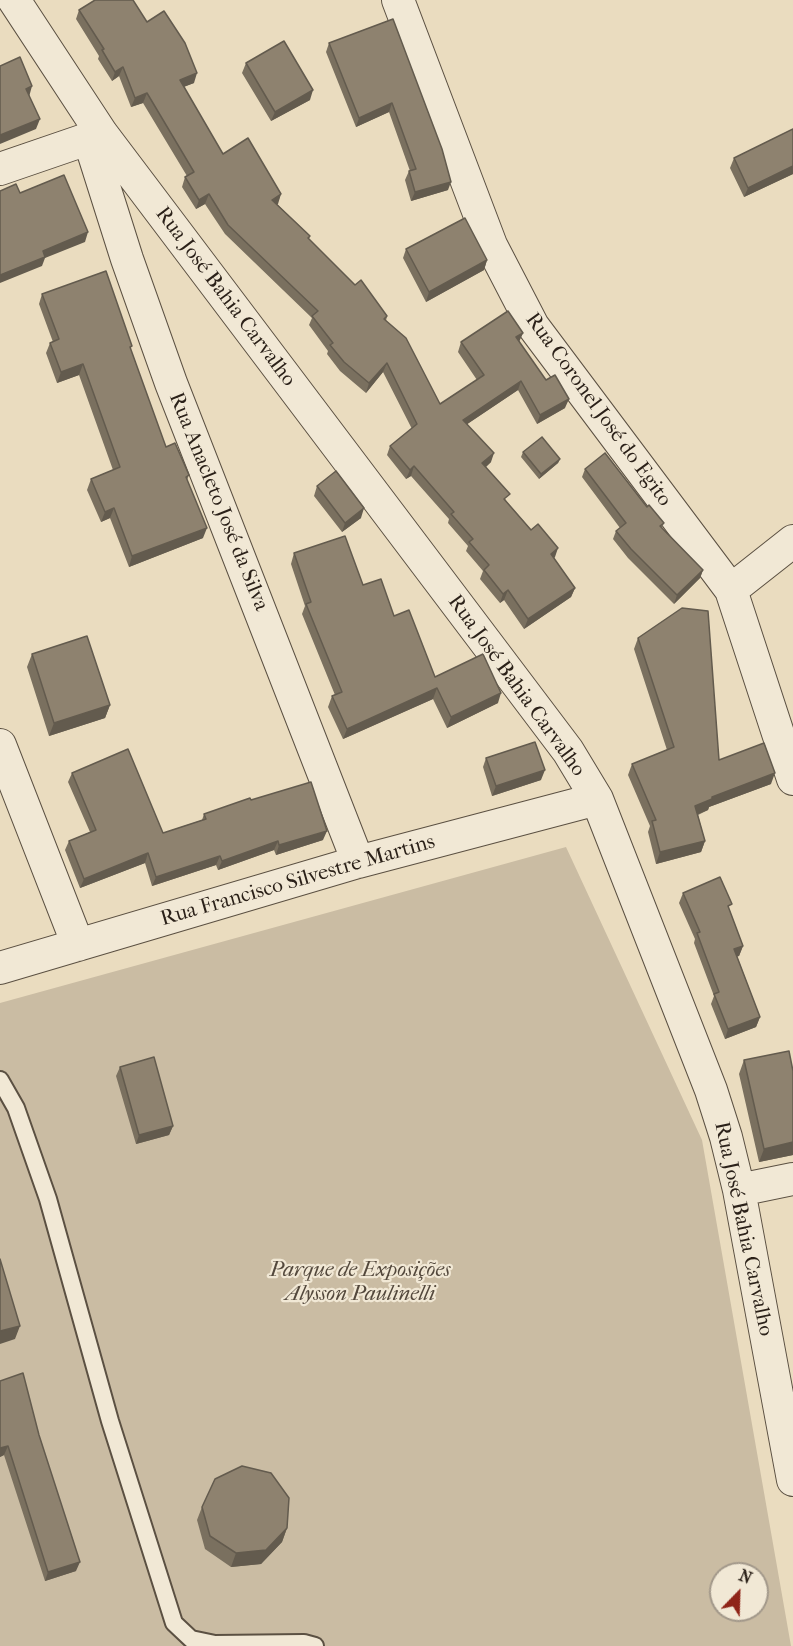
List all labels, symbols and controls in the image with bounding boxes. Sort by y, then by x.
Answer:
street label: Rua José Bahia Carvalho [149,202,301,392]
street label: Rua Coronel José do Egito [519,308,677,512]
street label: Rua Anacleto José da Silva [163,389,273,615]
street label: Rua José Bahia Carvalho [442,590,590,782]
street label: Rua Francisco Silvestre Martins [158,830,438,932]
street label: Rua José Bahia Carvalho [708,1120,778,1338]
park label: Parque de Exposições Alysson Paulinelli [270,1258,450,1308]
north arrow [709,1562,769,1622]
text: N [736,1566,755,1588]

